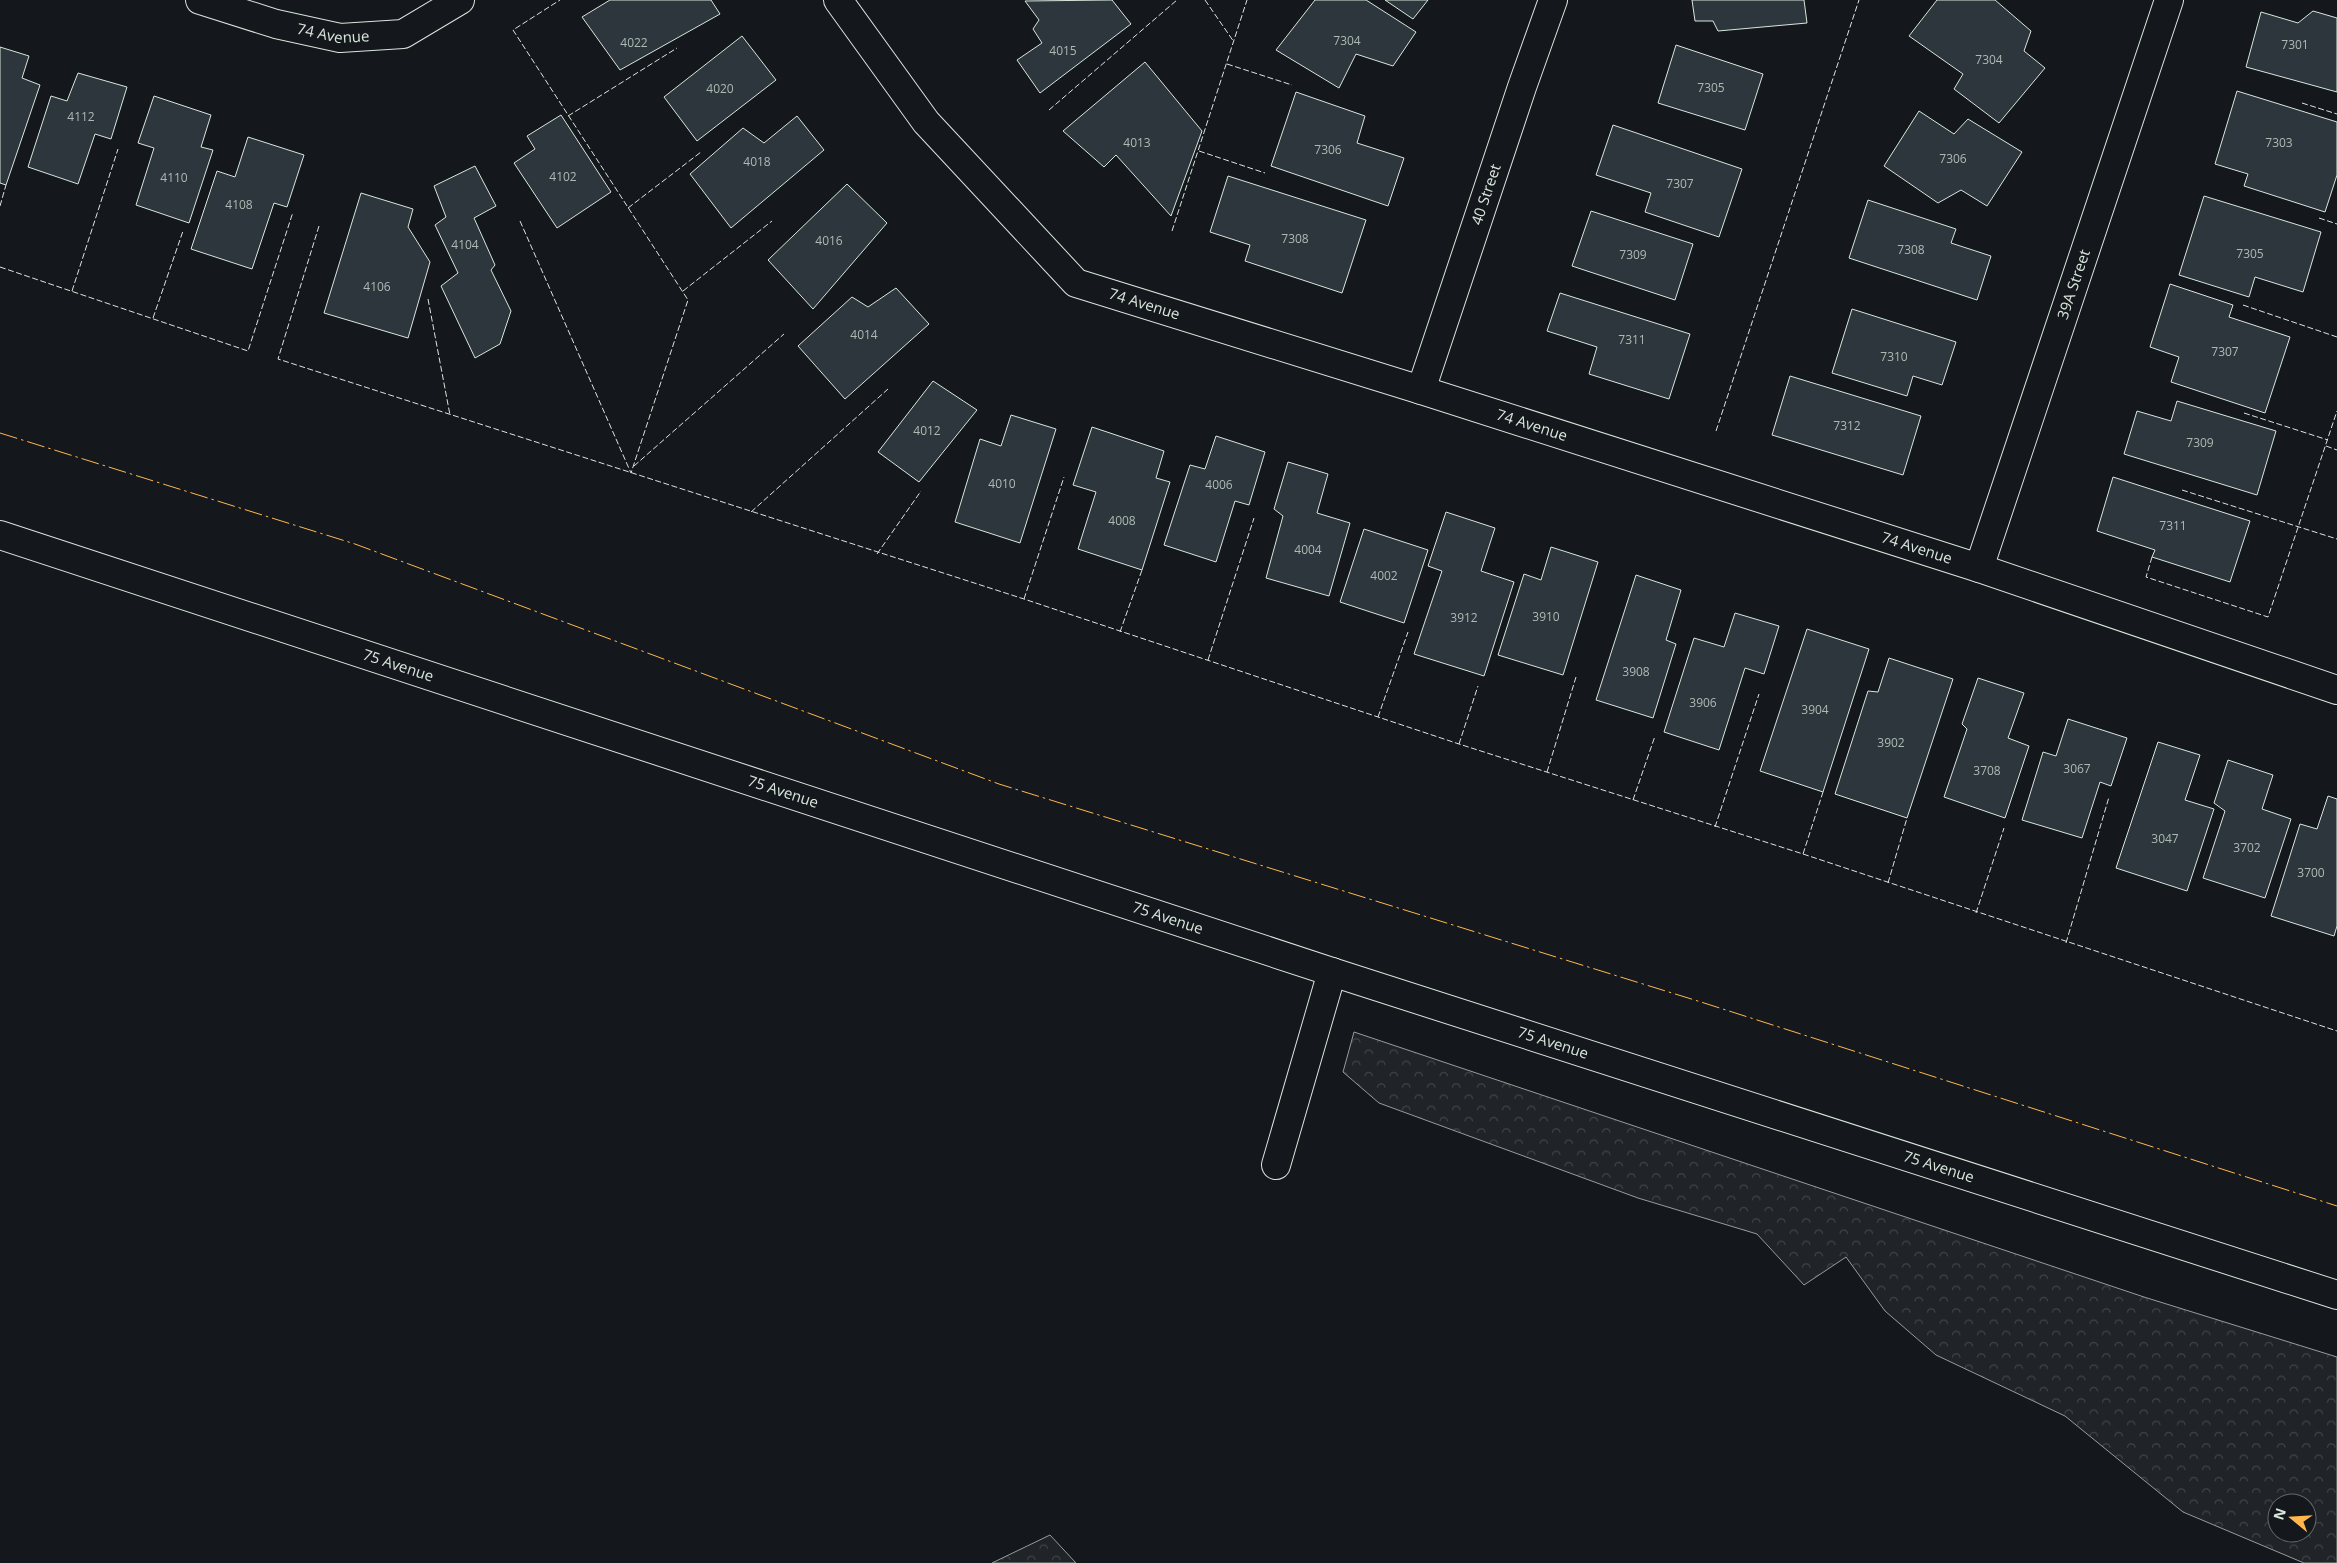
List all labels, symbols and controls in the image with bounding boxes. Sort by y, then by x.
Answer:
street label: 74 Avenue [295,18,370,47]
house number: 7304 [1333,32,1361,49]
house number: 4022 [620,34,648,51]
house number: 7301 [2281,36,2309,53]
house number: 4015 [1049,42,1077,59]
house number: 7304 [1975,51,2003,68]
house number: 7305 [1697,79,1725,96]
house number: 4020 [706,80,734,97]
house number: 4112 [67,108,95,125]
house number: 4013 [1123,134,1151,151]
house number: 7303 [2265,134,2293,151]
house number: 7306 [1314,141,1342,158]
house number: 7306 [1939,150,1967,167]
house number: 4018 [743,153,771,170]
street label: 40 Street [1466,161,1505,227]
house number: 4102 [549,168,577,185]
house number: 4110 [160,169,188,186]
house number: 7307 [1666,175,1694,192]
house number: 4108 [225,196,253,213]
house number: 7308 [1281,230,1309,247]
house number: 4016 [815,232,843,249]
house number: 4104 [451,236,479,253]
house number: 7308 [1897,241,1925,258]
house number: 7305 [2236,245,2264,262]
house number: 7309 [1619,246,1647,263]
street label: 39A Street [2052,247,2094,322]
house number: 4106 [363,278,391,295]
street label: 74 Avenue [1107,283,1183,324]
house number: 4014 [850,326,878,343]
house number: 7311 [1618,331,1646,348]
house number: 7307 [2211,343,2239,360]
house number: 7310 [1880,348,1908,365]
street label: 74 Avenue [1494,404,1570,445]
house number: 7312 [1833,417,1861,434]
house number: 4012 [913,422,941,439]
house number: 7309 [2186,434,2214,451]
house number: 4010 [988,475,1016,492]
house number: 4006 [1205,476,1233,493]
house number: 4008 [1108,512,1136,529]
house number: 7311 [2159,517,2187,534]
street label: 74 Avenue [1879,527,1955,568]
house number: 4004 [1294,541,1322,558]
house number: 4002 [1370,567,1398,584]
house number: 3910 [1532,608,1560,625]
house number: 3912 [1450,609,1478,626]
street label: 75 Avenue [360,644,436,686]
house number: 3908 [1622,663,1650,680]
house number: 3906 [1689,694,1717,711]
house number: 3904 [1801,701,1829,718]
house number: 3902 [1877,734,1905,751]
house number: 3067 [2063,760,2091,777]
house number: 3708 [1973,762,2001,779]
street label: 75 Avenue [745,770,821,812]
house number: 3047 [2151,830,2179,847]
house number: 3702 [2233,839,2261,856]
house number: 3700 [2297,864,2325,881]
street label: 75 Avenue [1130,896,1206,938]
street label: 75 Avenue [1515,1021,1591,1063]
street label: 75 Avenue [1901,1145,1977,1187]
north arrow [2267,1493,2317,1543]
text: N [2268,1505,2290,1522]

